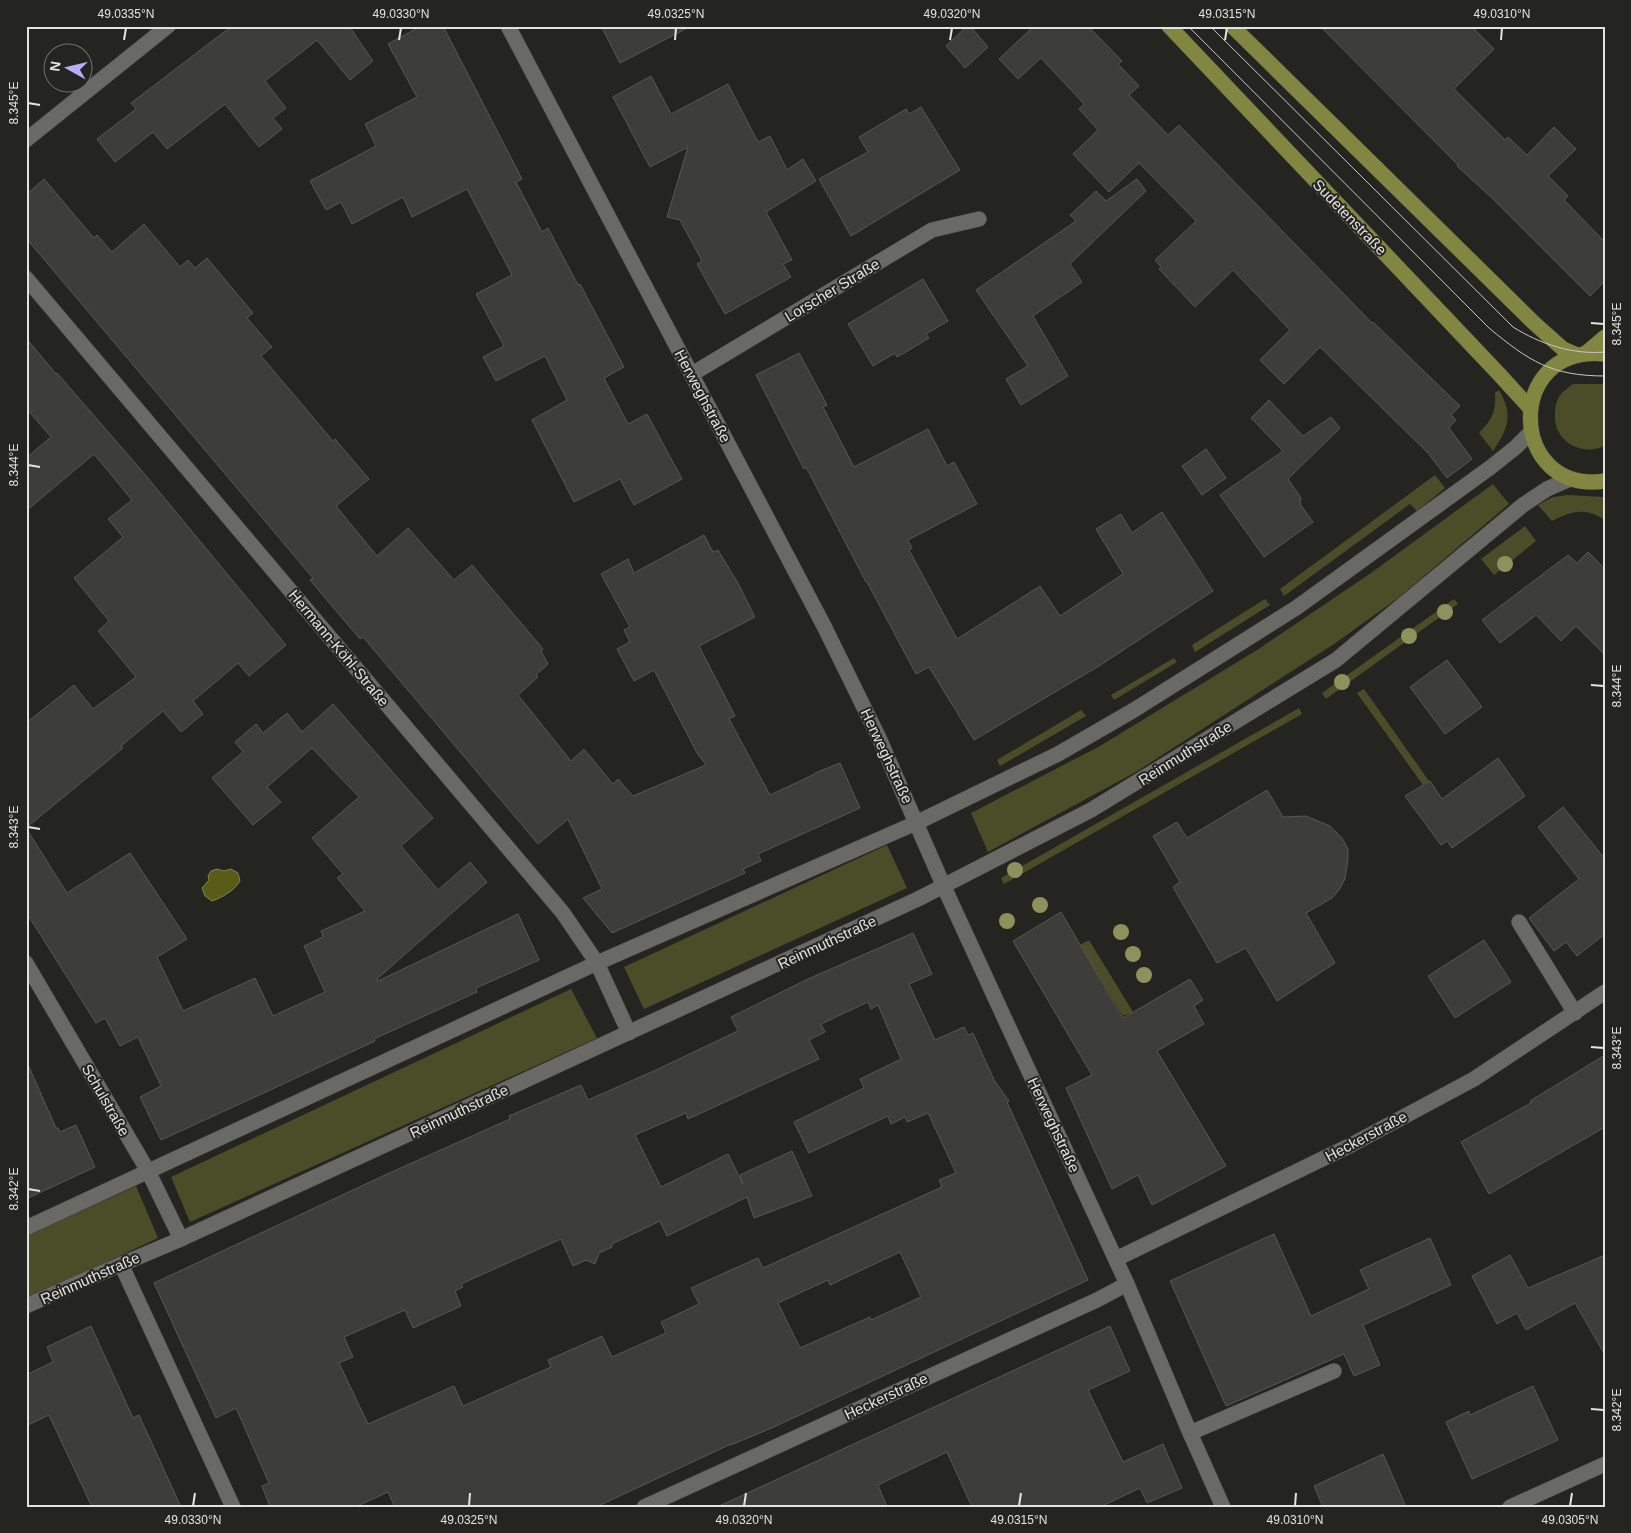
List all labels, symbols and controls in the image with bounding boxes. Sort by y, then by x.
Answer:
text: 49.0335°N [98,7,154,21]
text: 49.0330°N [373,7,429,21]
text: 49.0325°N [648,7,704,21]
text: 49.0320°N [924,7,980,21]
text: 49.0315°N [1199,7,1255,21]
text: 49.0310°N [1474,7,1530,21]
north arrow [42,42,92,92]
text: N [46,60,64,72]
text: 8.345°E [7,82,21,124]
street label: Sudetenstraße [1310,176,1390,258]
street label: Lorscher Straße [782,255,882,325]
text: 8.345°E [1610,303,1624,345]
street label: Herweghstraße [671,347,735,445]
text: 8.344°E [7,444,21,486]
street label: Hermann-Köhl-Straße [285,586,393,710]
text: 8.344°E [1610,665,1624,707]
street label: Herweghstraße [858,706,916,806]
street label: Reinmuthstraße [1135,718,1235,788]
text: 8.343°E [7,806,21,848]
street label: Reinmuthstraße [775,912,879,972]
text: 8.343°E [1610,1027,1624,1069]
street label: Schulstraße [79,1061,133,1139]
street label: Herweghstraße [1025,1075,1083,1175]
street label: Reinmuthstraße [407,1081,511,1141]
street label: Heckerstraße [1322,1107,1410,1165]
text: 8.342°E [7,1168,21,1210]
street label: Reinmuthstraße [38,1249,142,1307]
street label: Heckerstraße [842,1369,930,1423]
text: 8.342°E [1610,1389,1624,1431]
text: 49.0330°N [165,1513,221,1527]
text: 49.0325°N [441,1513,497,1527]
text: 49.0320°N [716,1513,772,1527]
text: 49.0315°N [991,1513,1047,1527]
text: 49.0310°N [1267,1513,1323,1527]
text: 49.0305°N [1542,1513,1598,1527]

